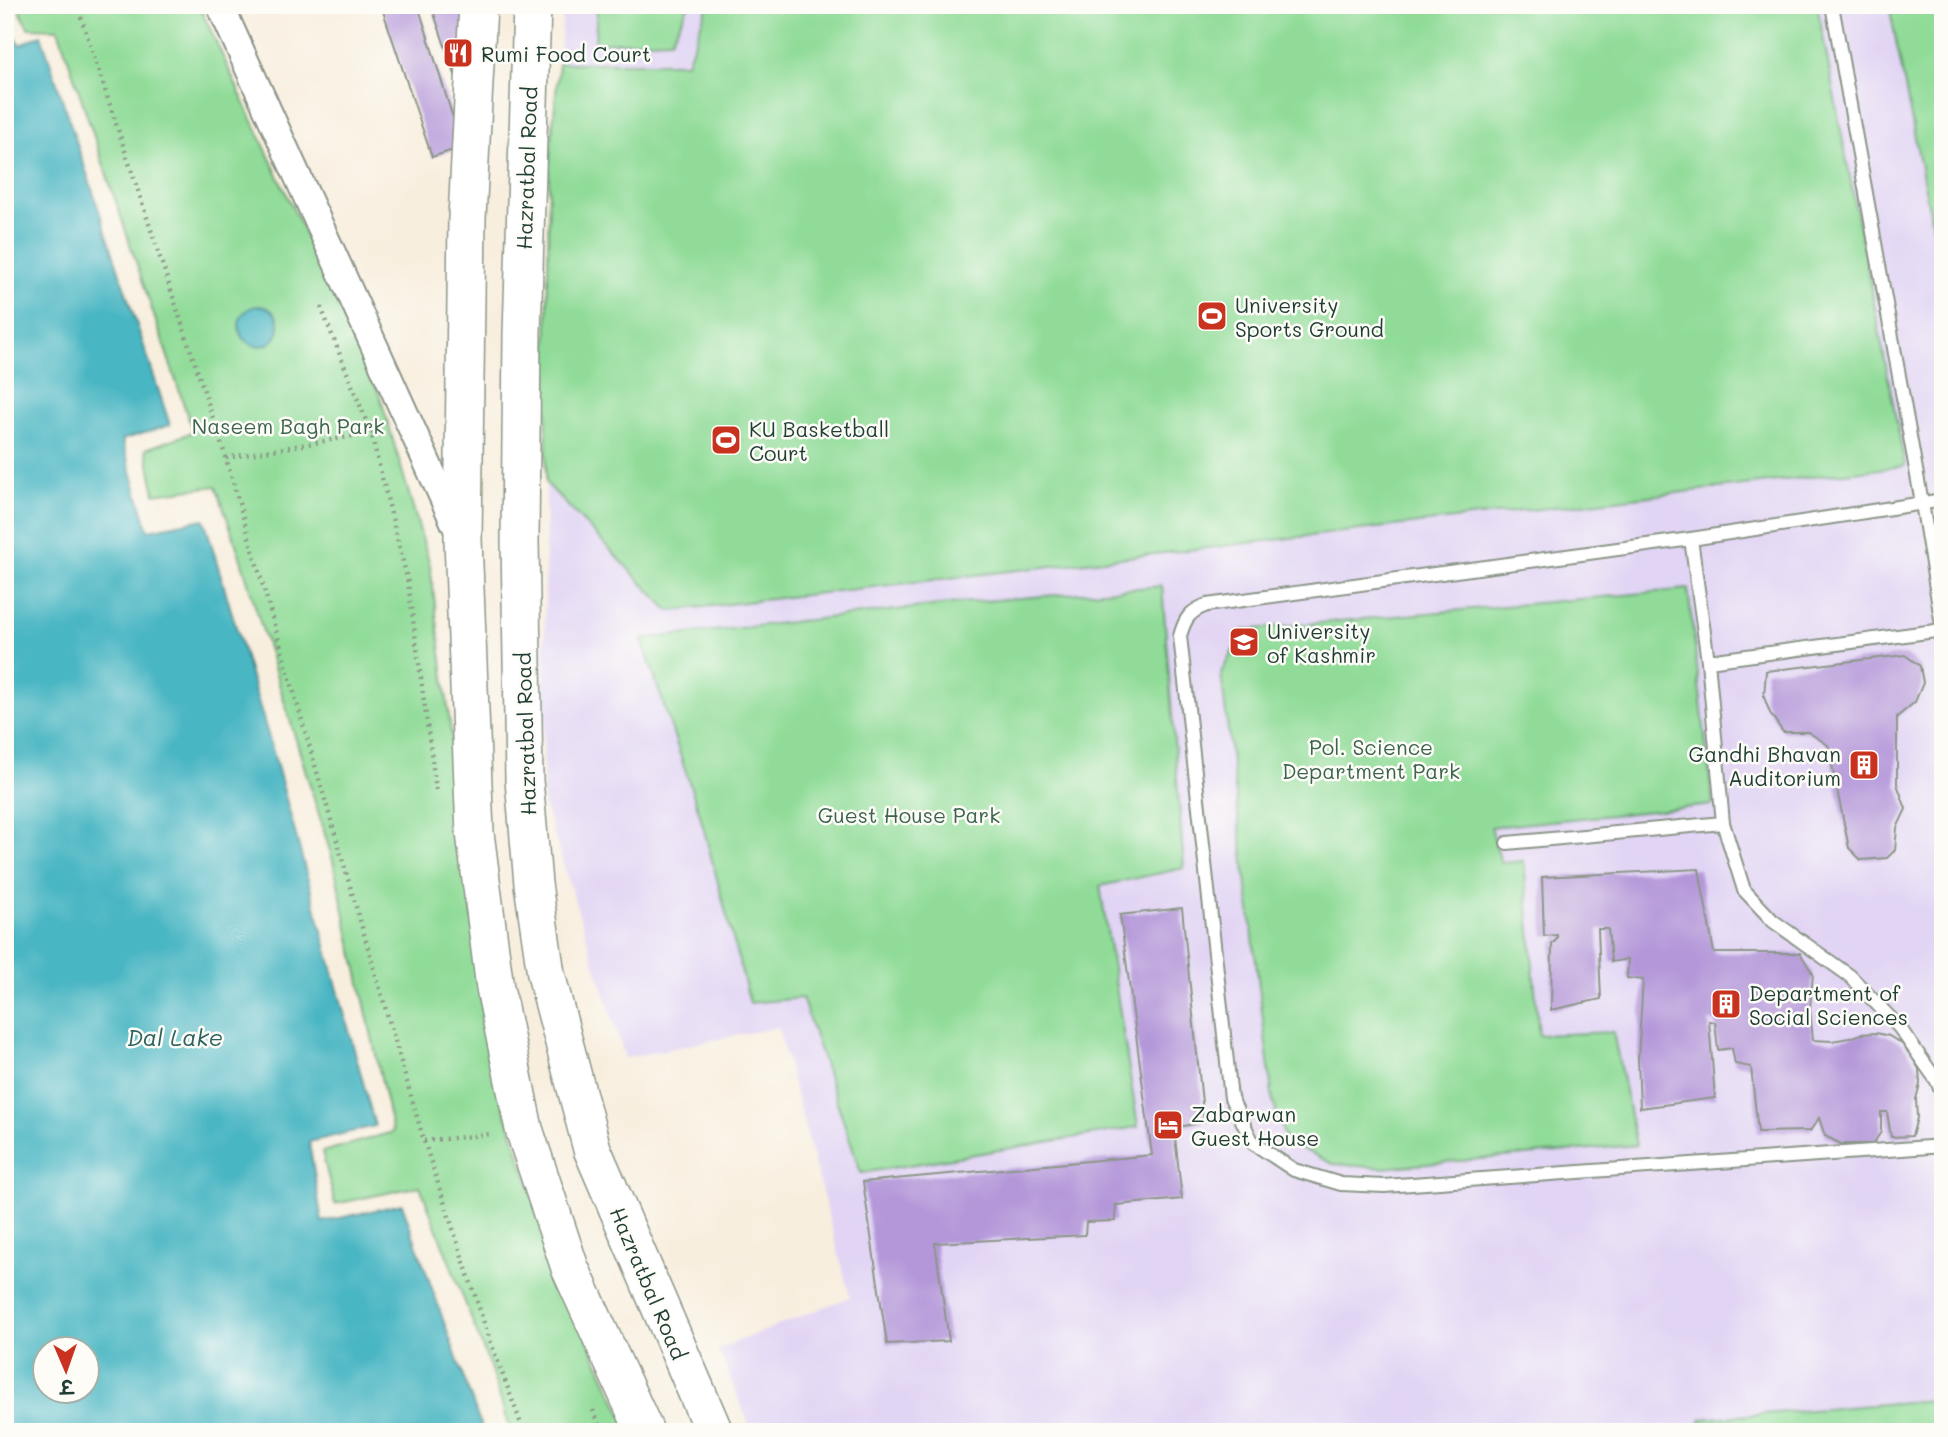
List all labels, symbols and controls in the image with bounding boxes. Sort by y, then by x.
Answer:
restaurant icon: Rumi Food Court [441,36,475,70]
place label: Rumi Food Court [481,40,651,67]
street label: Hazratbal Road [510,86,542,250]
place label: University Sports Ground [1235,291,1384,342]
sports icon: University Sports Ground [1195,299,1229,333]
park label: Naseem Bagh Park [192,412,384,439]
place label: KU Basketball Court [749,415,889,466]
sports icon: KU Basketball Court [709,423,743,457]
place label: University of Kashmir [1267,617,1376,668]
school or university icon: University of Kashmir [1227,625,1261,659]
street label: Hazratbal Road [509,652,541,816]
park label: Pol. Science Department Park [1282,733,1460,784]
place label: Gandhi Bhavan Auditorium [1689,740,1841,791]
building icon: Gandhi Bhavan Auditorium [1847,748,1881,782]
park label: Guest House Park [818,801,1000,828]
place label: Department of Social Sciences [1749,979,1908,1030]
building icon: Department of Social Sciences [1709,987,1743,1021]
water label: Dal Lake [127,1022,223,1052]
place label: Zabarwan Guest House [1191,1100,1319,1151]
hotel icon: Zabarwan Guest House [1151,1108,1185,1142]
street label: Hazratbal Road [605,1203,693,1363]
north arrow [32,1336,102,1406]
text: उ [58,1375,75,1400]

